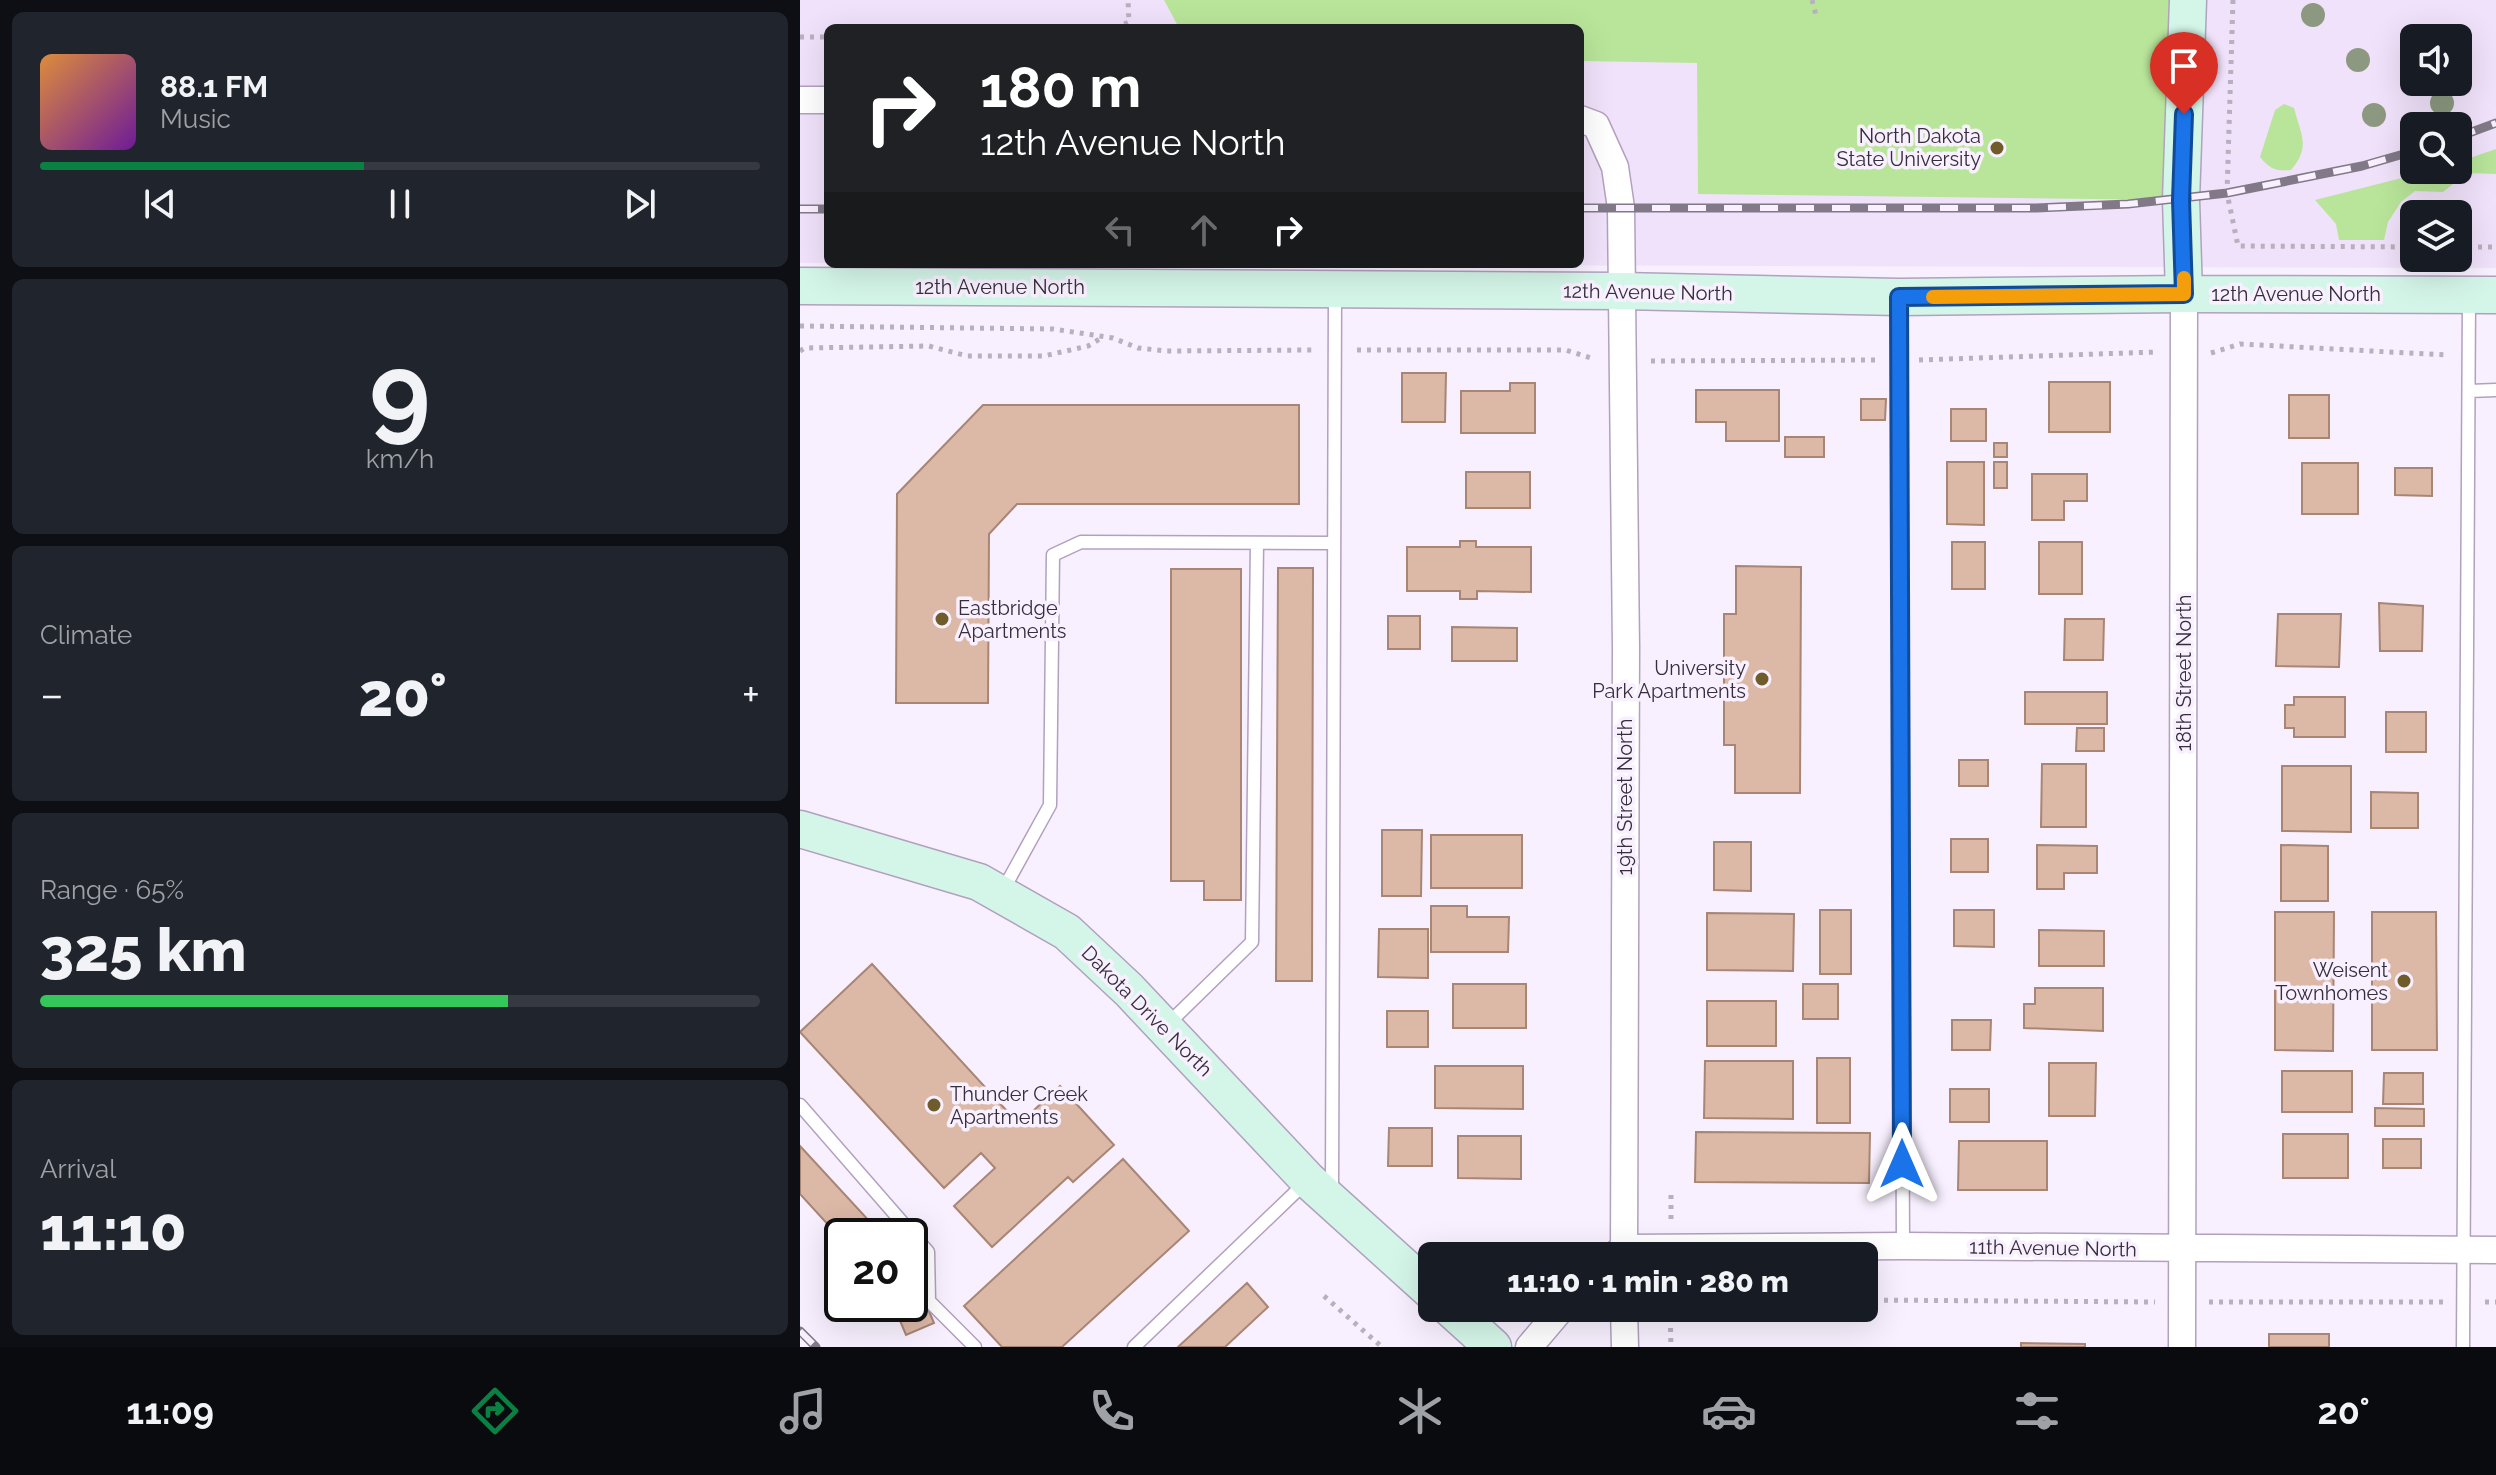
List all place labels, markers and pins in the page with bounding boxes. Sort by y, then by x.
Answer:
pin [2150,32,2218,114]
place label: North Dakota State University [1837,124,1981,171]
marker: North Dakota State University [1988,139,2006,157]
place label: Eastbridge Apartments [958,596,1067,643]
marker: Eastbridge Apartments [933,610,951,628]
place label: University Park Apartments [1592,656,1746,703]
marker: University Park Apartments [1753,670,1771,688]
place label: Weisent Townhomes [2275,958,2388,1005]
marker: Weisent Townhomes [2395,972,2413,990]
place label: Thunder Creek Apartments [950,1082,1088,1129]
marker: Thunder Creek Apartments [925,1096,943,1114]

